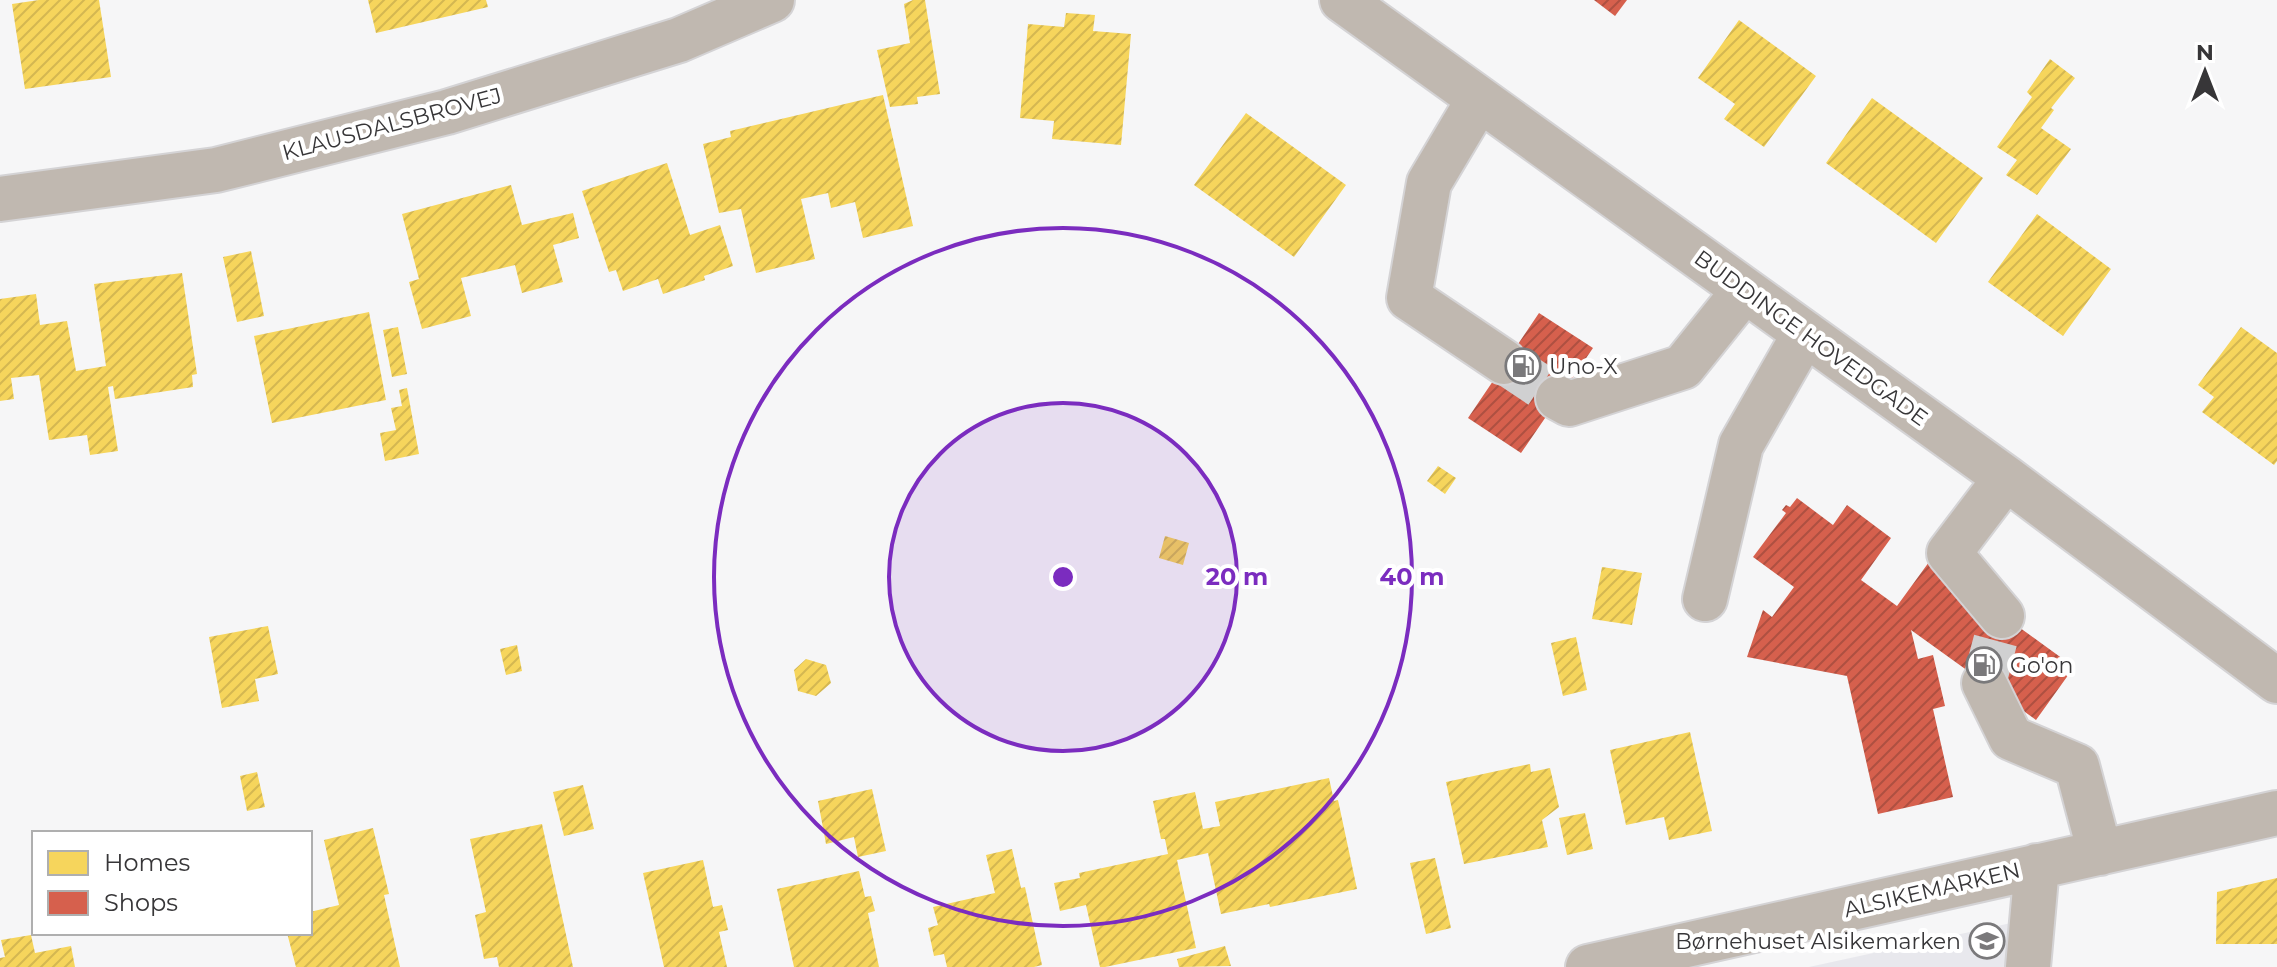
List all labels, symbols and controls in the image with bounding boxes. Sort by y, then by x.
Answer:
north arrow [2165,32,2245,112]
text: N [2196,39,2214,66]
street label: KLAUSDALSBROVEJ [279,82,505,166]
street label: BUDDINGE HOVEDGADE [1689,244,1933,432]
fuel station icon: Uno-X [1504,347,1542,385]
place label: Uno-X [1549,353,1618,380]
text: 20 m [1206,562,1268,591]
text: 40 m [1380,562,1444,591]
centre of rings [1049,563,1077,591]
fuel station icon: Go'on [1965,646,2003,684]
place label: Go'on [2010,652,2073,679]
legend [32,831,312,935]
text: Homes [104,848,190,877]
street label: ALSIKEMARKEN [1841,857,2023,923]
text: Shops [104,888,178,917]
school or university icon: Børnehuset Alsikemarken [1968,922,2006,960]
place label: Børnehuset Alsikemarken [1675,928,1961,955]

